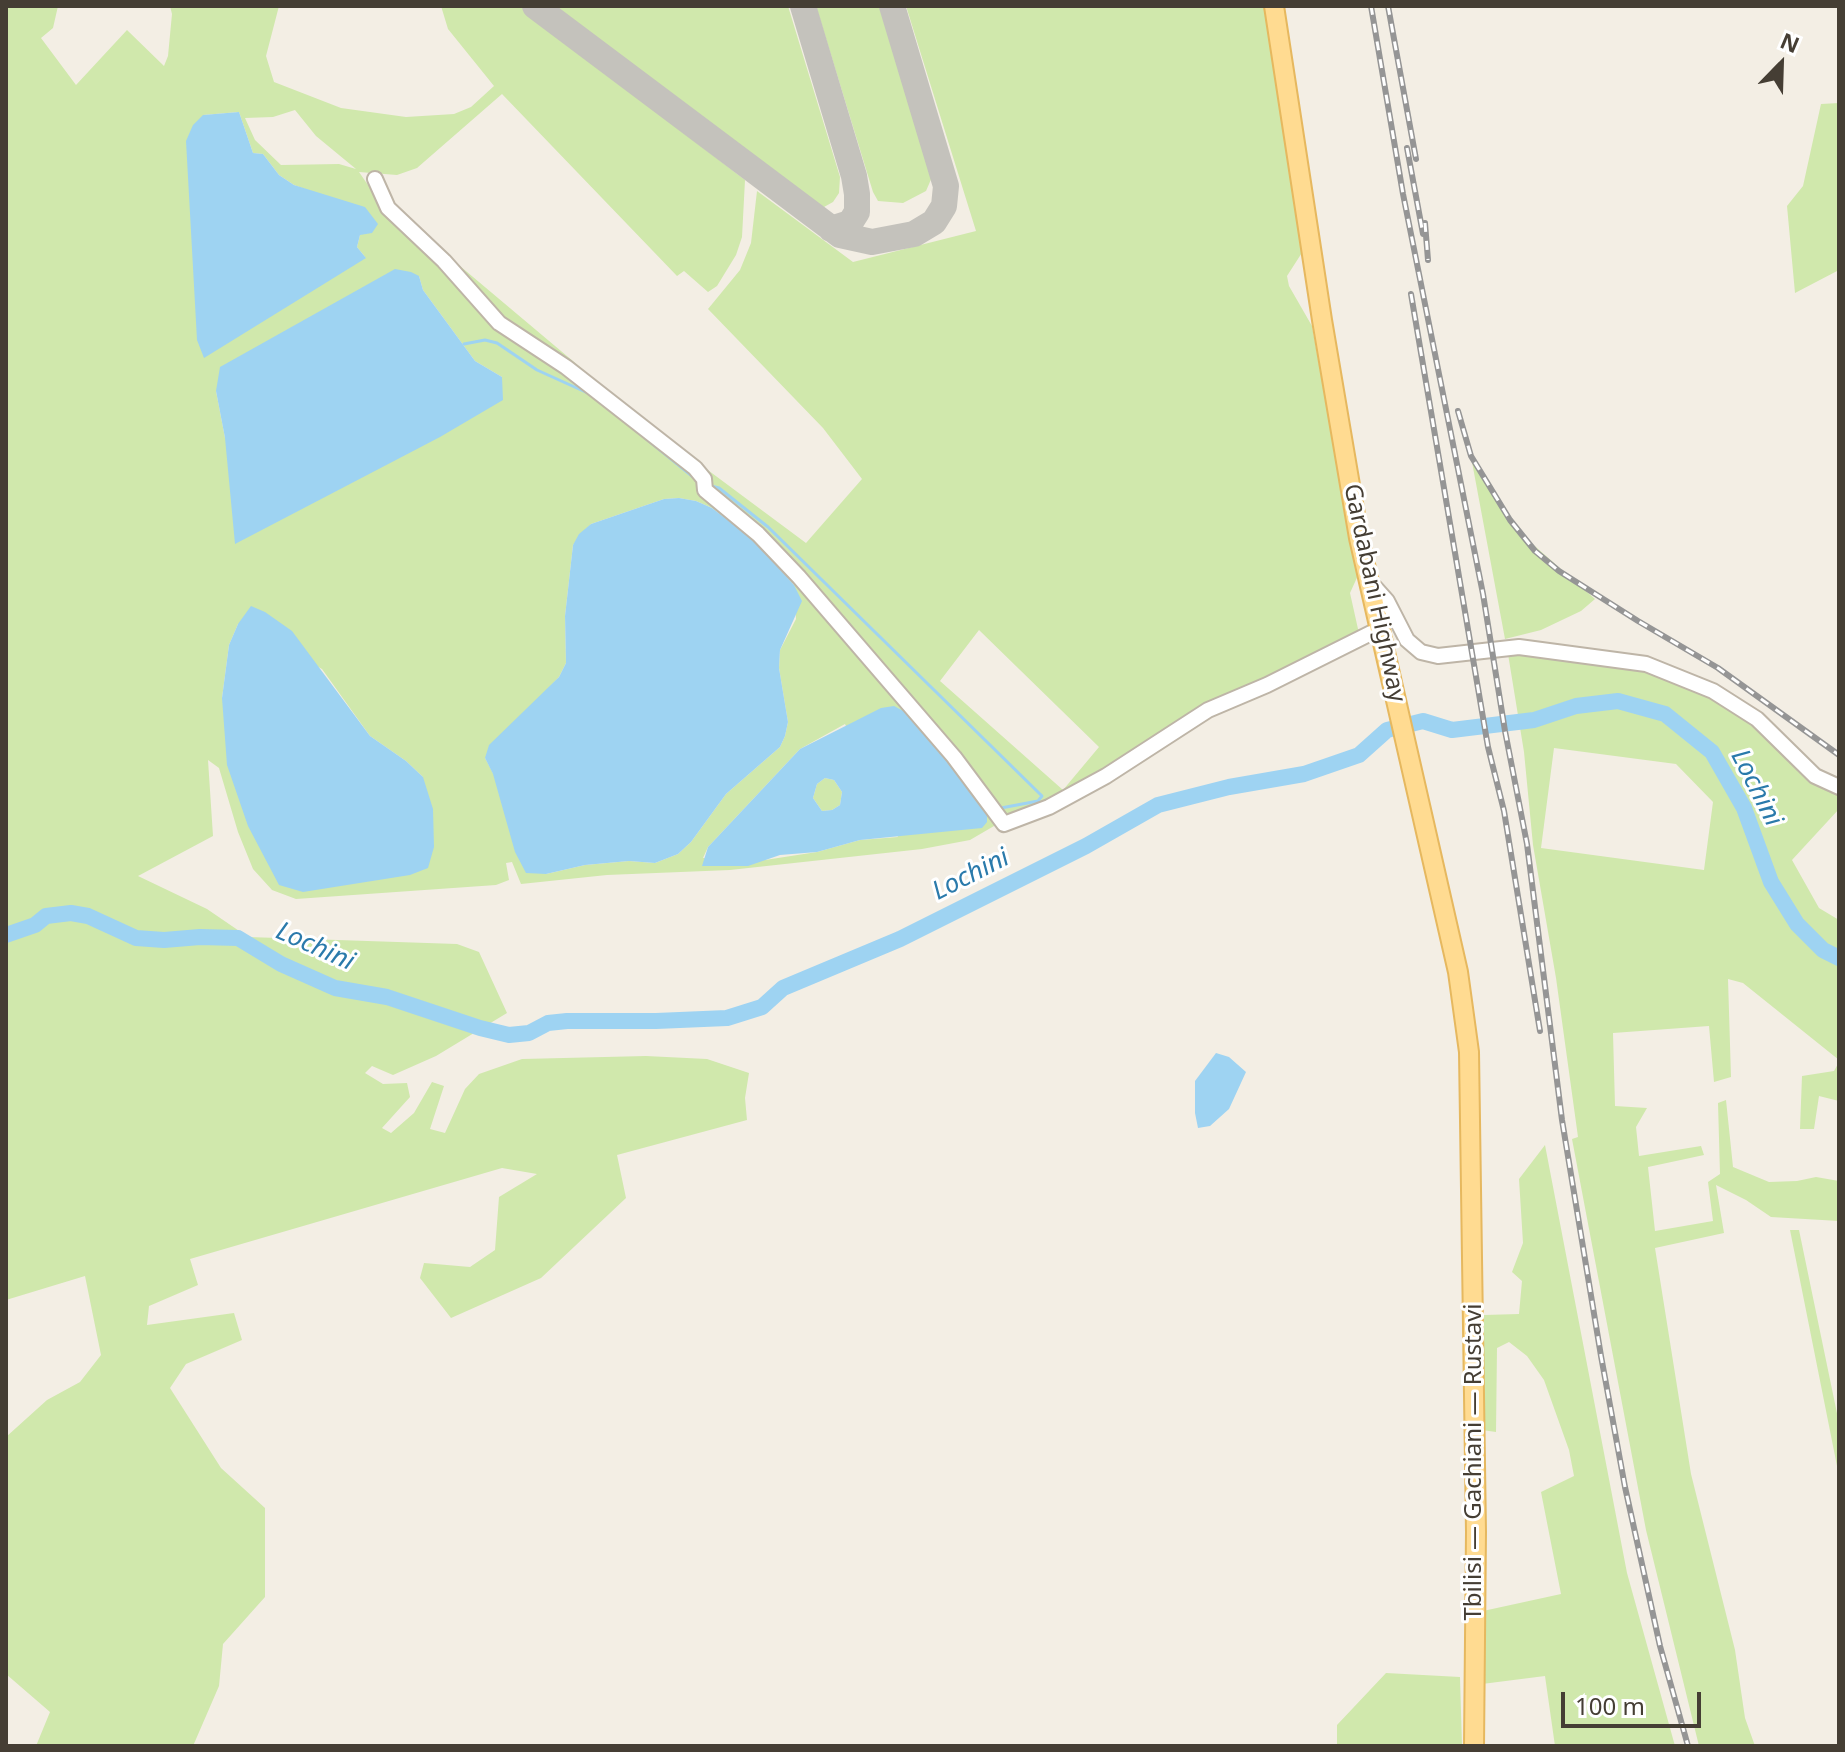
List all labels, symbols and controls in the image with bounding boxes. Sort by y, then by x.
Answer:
north arrow [1741,24,1821,104]
text: N [1776,25,1804,59]
street label: Gardabani Highway [1337,481,1411,705]
water label: Lochini [1723,744,1789,832]
water label: Lochini [927,842,1015,908]
water label: Lochini [271,916,359,978]
street label: Tbilisi — Gachiani — Rustavi [1460,1303,1488,1621]
scale bar [1565,1676,1705,1726]
text: 100 m [1575,1689,1645,1722]

